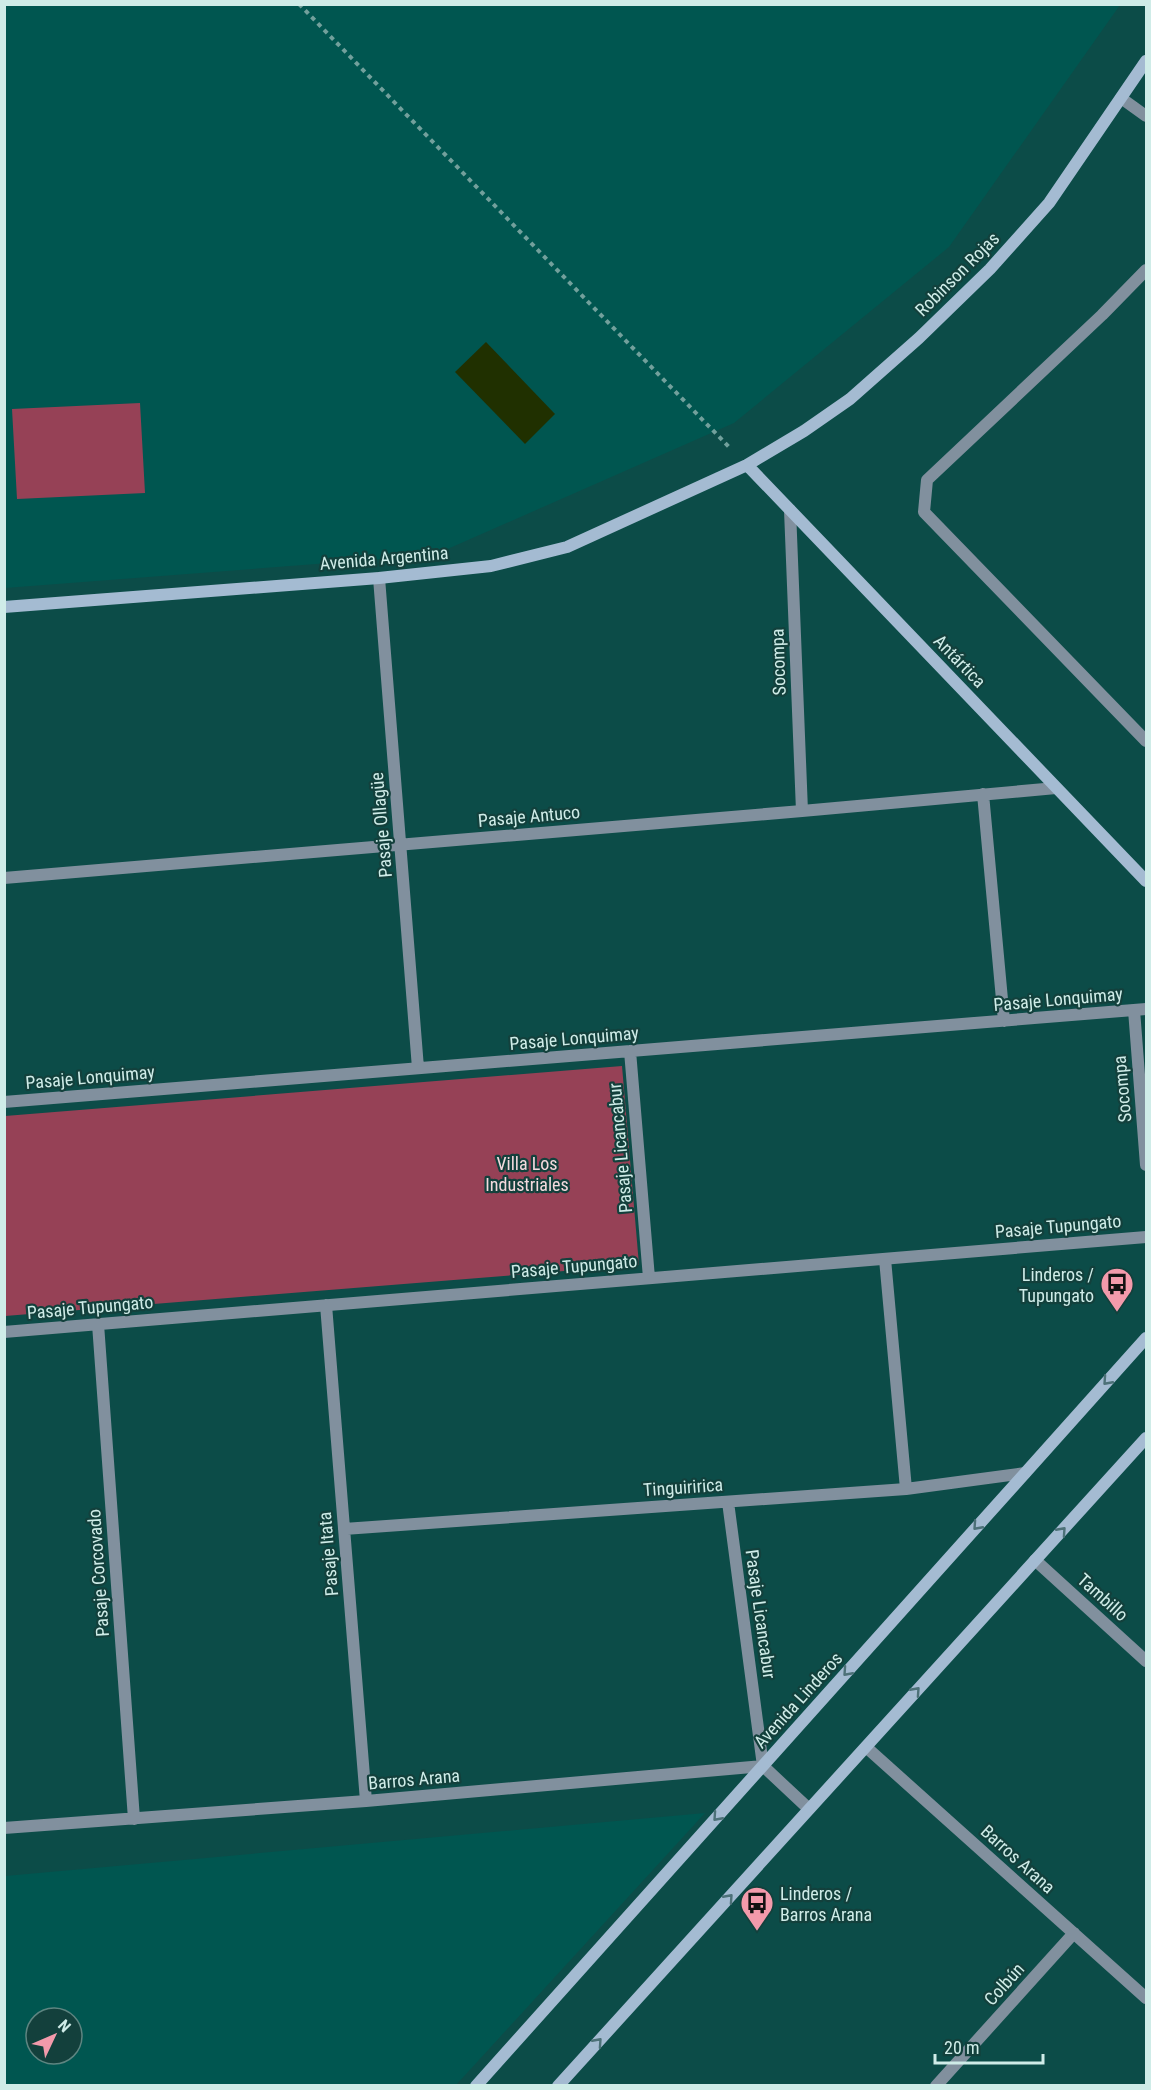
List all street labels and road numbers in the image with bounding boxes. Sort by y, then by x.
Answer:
street label: Robinson Rojas [911,228,1003,320]
street label: Avenida Argentina [319,542,449,574]
street label: Socompa [766,628,790,696]
street label: Antártica [930,630,990,692]
street label: Pasaje Ollagüe [366,771,396,879]
street label: Pasaje Antuco [477,801,581,831]
street label: Pasaje Lonquimay [993,983,1124,1015]
street label: Pasaje Lonquimay [509,1022,640,1054]
street label: Socompa [1109,1055,1135,1123]
street label: Pasaje Lonquimay [25,1061,156,1093]
street label: Pasaje Licancabur [604,1082,636,1214]
street label: Pasaje Tupungato [994,1210,1122,1242]
street label: Pasaje Tupungato [510,1250,638,1282]
street label: Pasaje Tupungato [26,1291,154,1323]
street label: Tinguiririca [642,1474,724,1500]
street label: Pasaje Corcovado [83,1508,113,1638]
street label: Pasaje Itata [314,1511,342,1597]
street label: Pasaje Licancabur [742,1548,781,1680]
street label: Tambillo [1073,1569,1133,1625]
street label: Avenida Linderos [749,1648,847,1752]
street label: Barros Arana [367,1765,461,1793]
street label: Barros Arana [977,1820,1059,1898]
street label: Colbún [980,1959,1028,2009]

